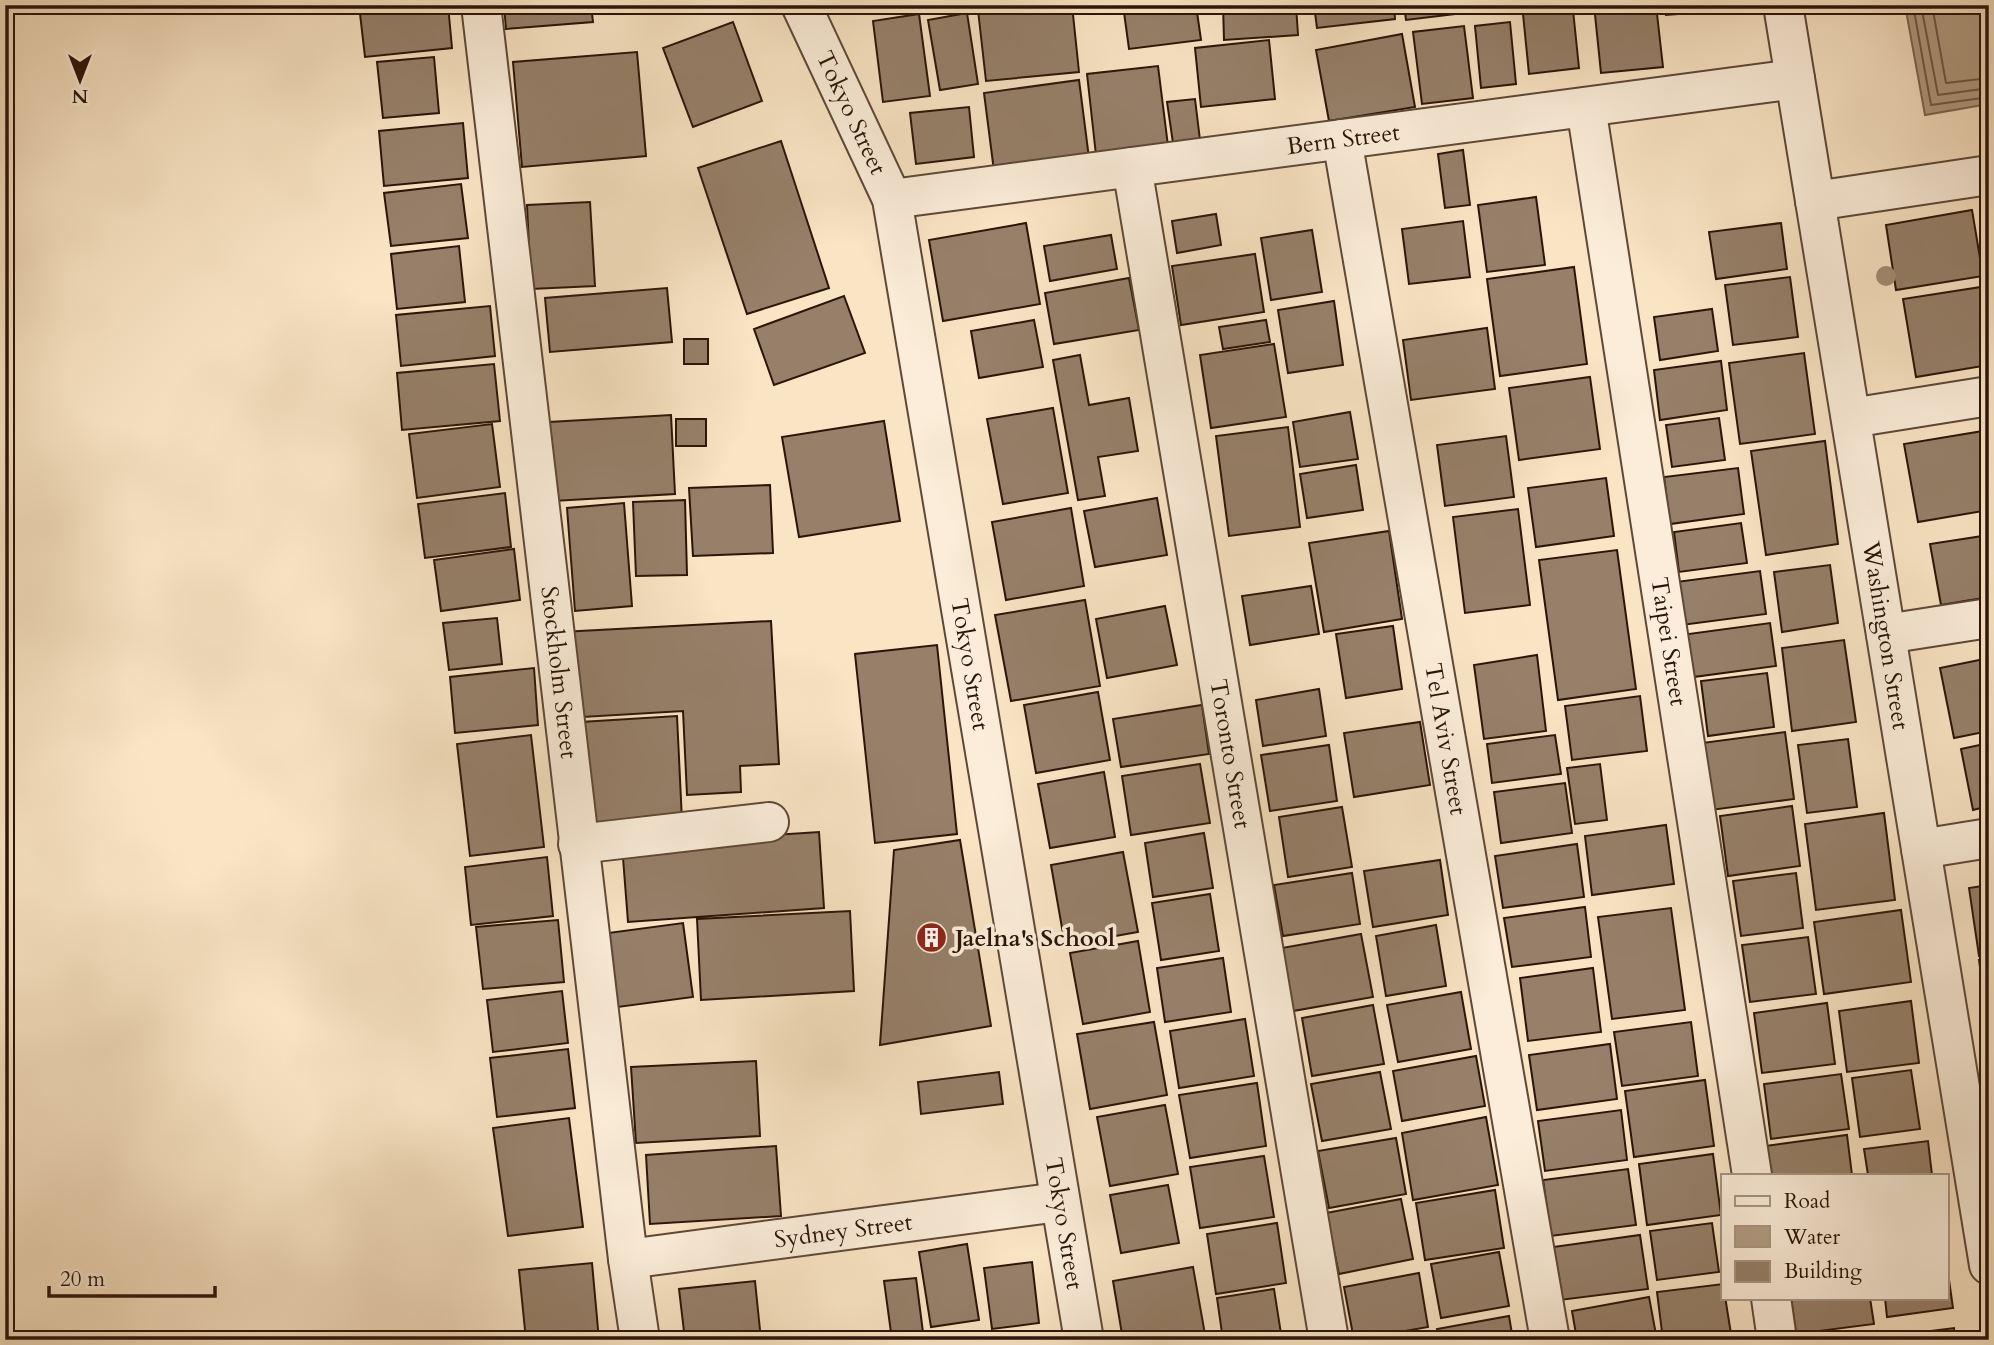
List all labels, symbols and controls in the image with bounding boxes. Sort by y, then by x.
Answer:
north arrow [46,46,116,116]
street label: Tokyo Street [808,46,895,181]
text: N [71,83,88,109]
street label: Bern Street [1284,116,1402,163]
street label: Washington Street [1854,538,1917,733]
street label: Taipei Street [1642,575,1695,709]
street label: Stockholm Street [532,585,585,761]
street label: Tokyo Street [942,596,997,733]
street label: Tel Aviv Street [1416,661,1475,818]
street label: Toronto Street [1201,677,1259,831]
building icon: Jaelna's School [915,921,949,955]
place label: Jaelna's School [952,922,1115,955]
street label: Tokyo Street [1037,1155,1091,1292]
legend [1721,1174,1948,1300]
text: Road [1784,1187,1830,1216]
street label: Sydney Street [772,1206,915,1257]
text: Water [1783,1223,1840,1252]
scale bar [49,1254,215,1298]
text: Building [1784,1257,1862,1286]
text: 20 m [60,1265,105,1294]

